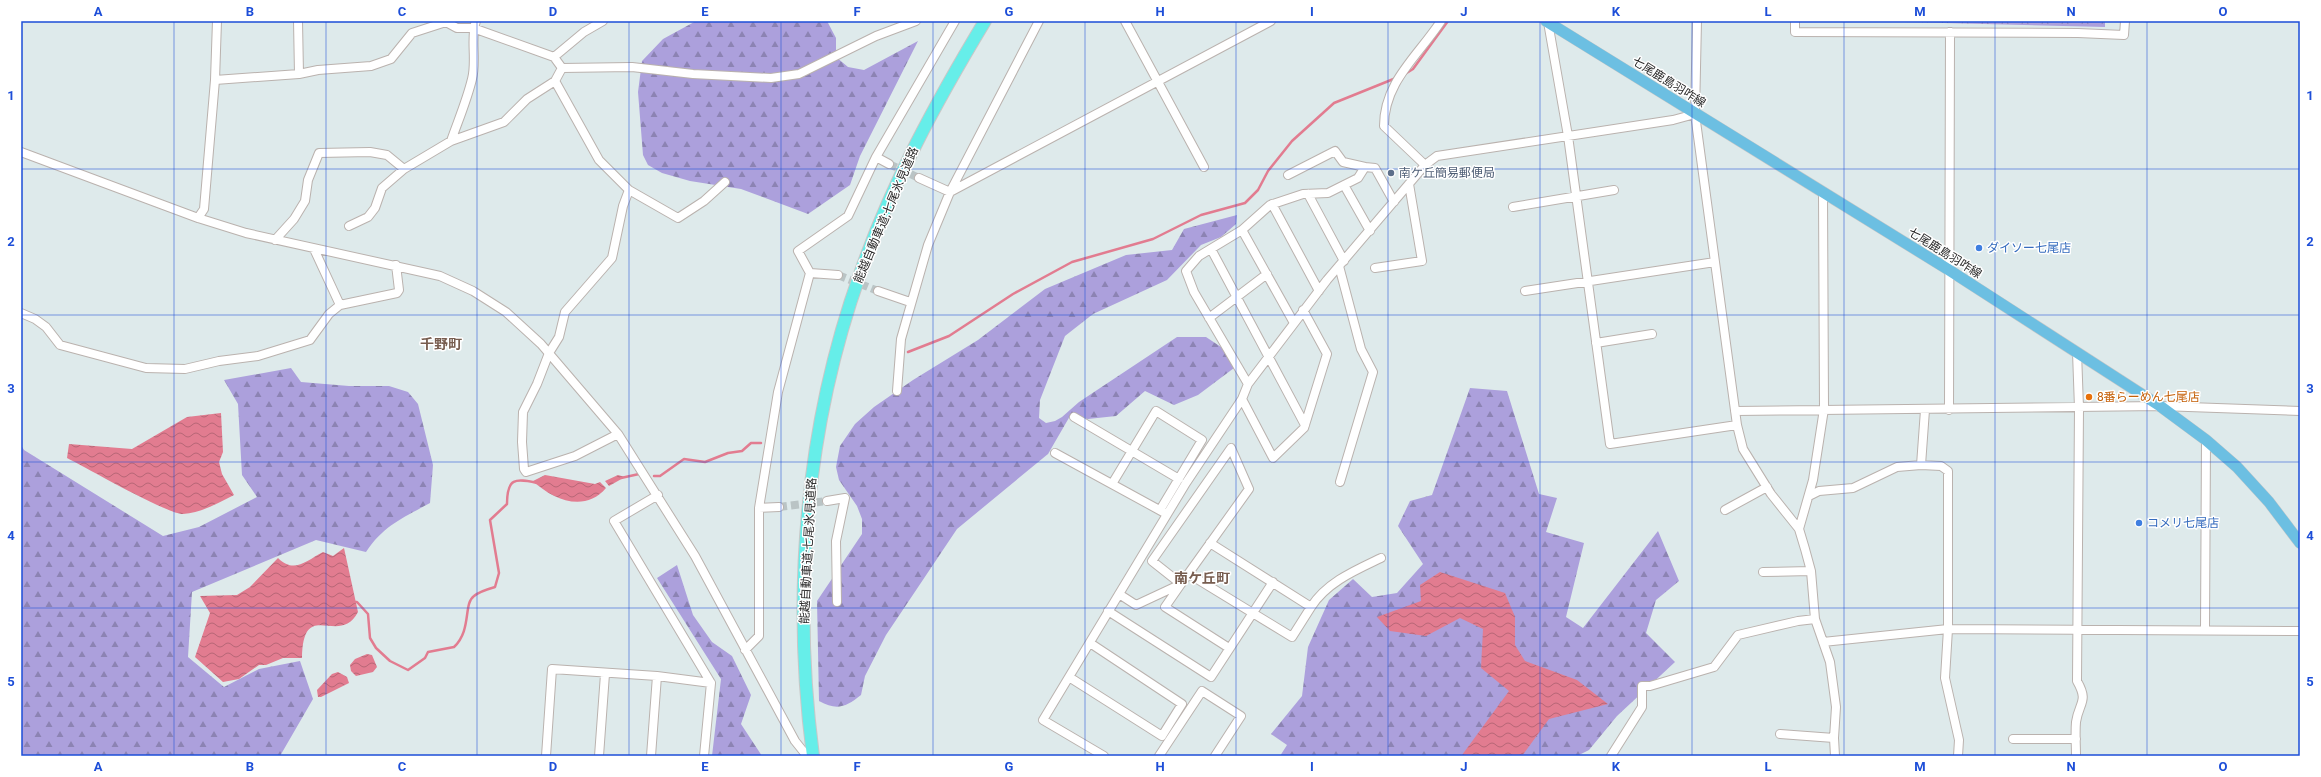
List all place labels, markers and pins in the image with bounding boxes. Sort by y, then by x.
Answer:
place label: 南ケ丘簡易郵便局 [1399,166,1495,180]
marker: 南ケ丘簡易郵便局 [1386,168,1396,178]
place label: ダイソー七尾店 [1987,241,2071,255]
marker: ダイソー七尾店 [1974,243,1984,253]
place label: 8番らーめん七尾店 [2097,390,2200,404]
marker: 8番らーめん七尾店 [2084,392,2094,402]
place label: コメリ七尾店 [2147,516,2219,530]
marker: コメリ七尾店 [2134,518,2144,528]

